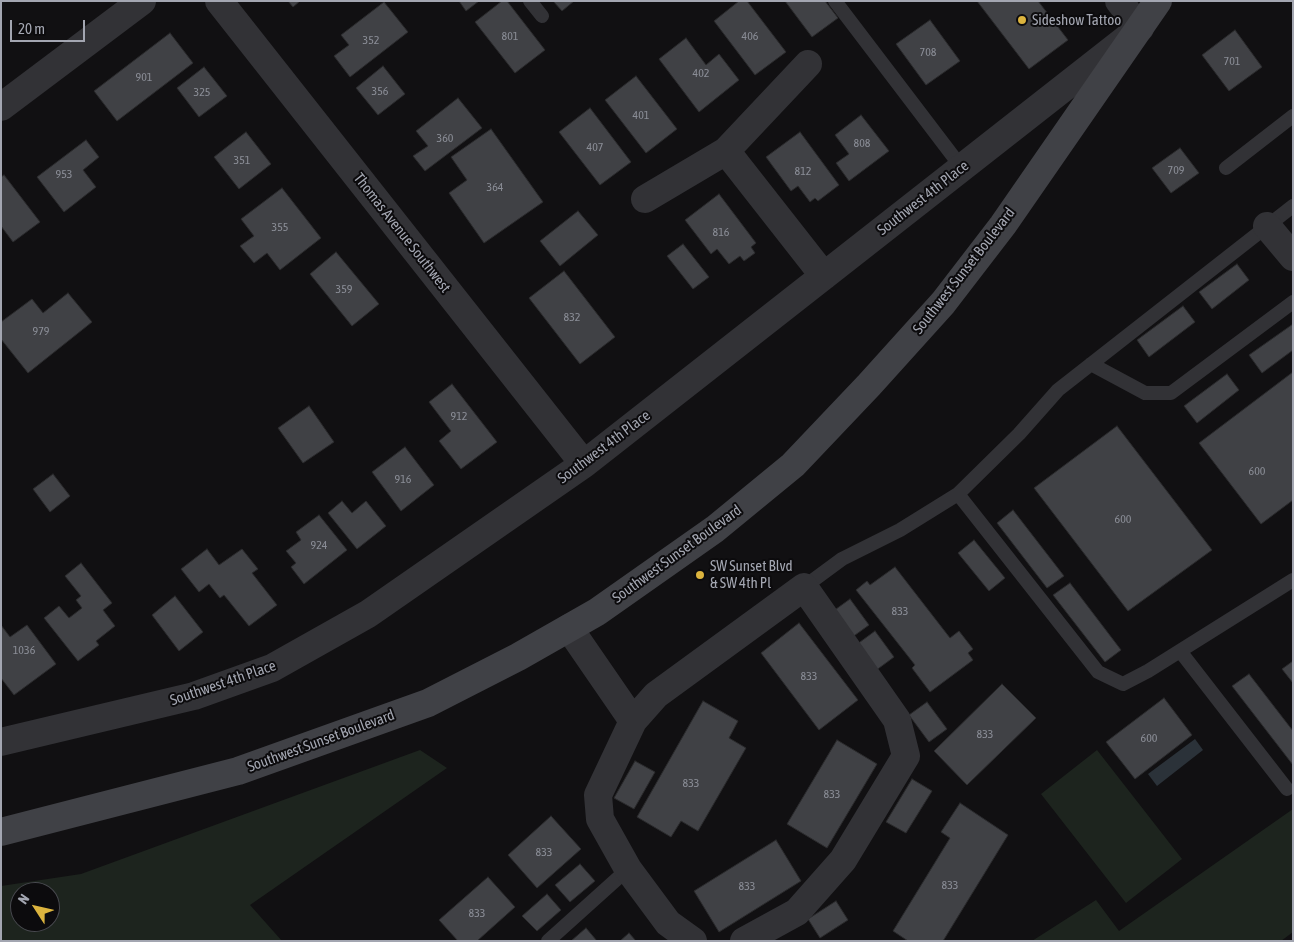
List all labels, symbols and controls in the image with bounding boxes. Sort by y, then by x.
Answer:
scale bar [12,10,88,42]
place label: Sideshow Tattoo [1032,11,1121,29]
marker: Sideshow Tattoo [1016,14,1028,26]
text: 20 m [18,20,45,37]
house number: 801 [502,29,518,43]
house number: 406 [742,29,758,43]
house number: 352 [363,33,379,47]
house number: 708 [920,45,936,59]
house number: 701 [1224,54,1240,68]
house number: 402 [693,66,709,80]
house number: 901 [136,70,152,84]
house number: 356 [372,84,388,98]
house number: 325 [194,85,210,99]
house number: 401 [633,108,649,122]
house number: 360 [437,131,453,145]
house number: 808 [854,136,870,150]
house number: 407 [587,140,603,154]
house number: 351 [234,153,250,167]
street label: Southwest 4th Place [874,157,972,239]
house number: 709 [1168,163,1184,177]
house number: 812 [795,164,811,178]
house number: 953 [56,167,72,181]
street label: Thomas Avenue Southwest [350,170,454,296]
house number: 364 [487,180,503,194]
street label: Southwest Sunset Boulevard [909,204,1019,338]
house number: 355 [272,220,288,234]
house number: 816 [713,225,729,239]
house number: 359 [336,282,352,296]
house number: 832 [564,310,580,324]
house number: 979 [33,324,49,338]
street label: Southwest 4th Place [554,406,654,488]
house number: 912 [451,409,467,423]
house number: 600 [1249,464,1265,478]
house number: 916 [395,472,411,486]
street label: Southwest Sunset Boulevard [609,501,745,607]
house number: 600 [1115,512,1131,526]
house number: 924 [311,538,327,552]
place label: SW Sunset Blvd & SW 4th Pl [710,557,793,592]
marker: SW Sunset Blvd & SW 4th Pl [694,569,706,581]
house number: 833 [892,604,908,618]
house number: 1036 [13,643,35,657]
street label: Southwest 4th Place [168,656,278,710]
house number: 833 [801,669,817,683]
street label: Southwest Sunset Boulevard [245,706,397,776]
house number: 833 [977,727,993,741]
house number: 600 [1141,731,1157,745]
house number: 833 [683,776,699,790]
house number: 833 [824,787,840,801]
house number: 833 [536,845,552,859]
house number: 833 [942,878,958,892]
house number: 833 [739,879,755,893]
north arrow [10,882,60,932]
text: N [15,891,32,907]
house number: 833 [469,906,485,920]

